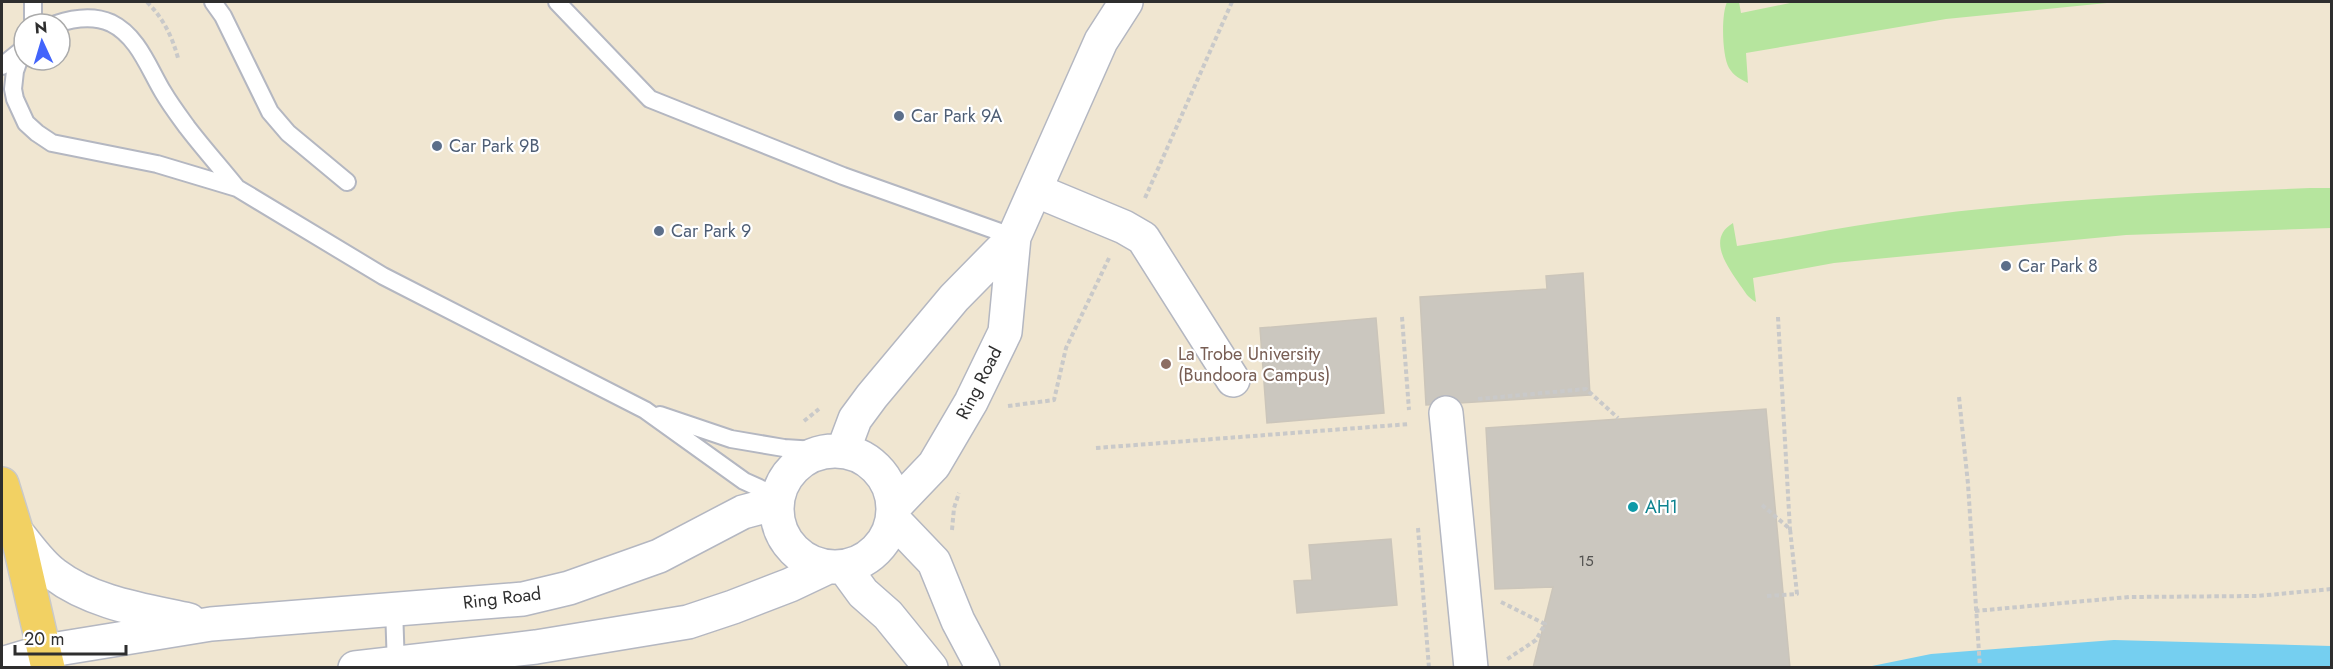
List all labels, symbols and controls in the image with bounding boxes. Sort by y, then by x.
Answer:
north arrow [12,12,72,72]
text: N [34,16,48,39]
place label: Car Park 9A [911,103,1002,129]
marker: Car Park 9A [892,109,906,123]
place label: Car Park 9B [449,133,539,159]
marker: Car Park 9B [430,139,444,153]
place label: Car Park 9 [671,218,751,244]
marker: Car Park 9 [652,224,666,238]
place label: Car Park 8 [2018,253,2098,279]
marker: Car Park 8 [1999,259,2013,273]
place label: La Trobe University (Bundoora Campus) [1178,341,1330,388]
street label: Ring Road [950,342,1008,424]
marker: La Trobe University (Bundoora Campus) [1159,357,1173,371]
place label: AH1 [1645,494,1678,520]
marker: AH1 [1626,500,1640,514]
house number: 15 [1578,550,1594,572]
street label: Ring Road [461,580,543,616]
scale bar [15,618,126,656]
text: 20 m [24,626,64,652]

